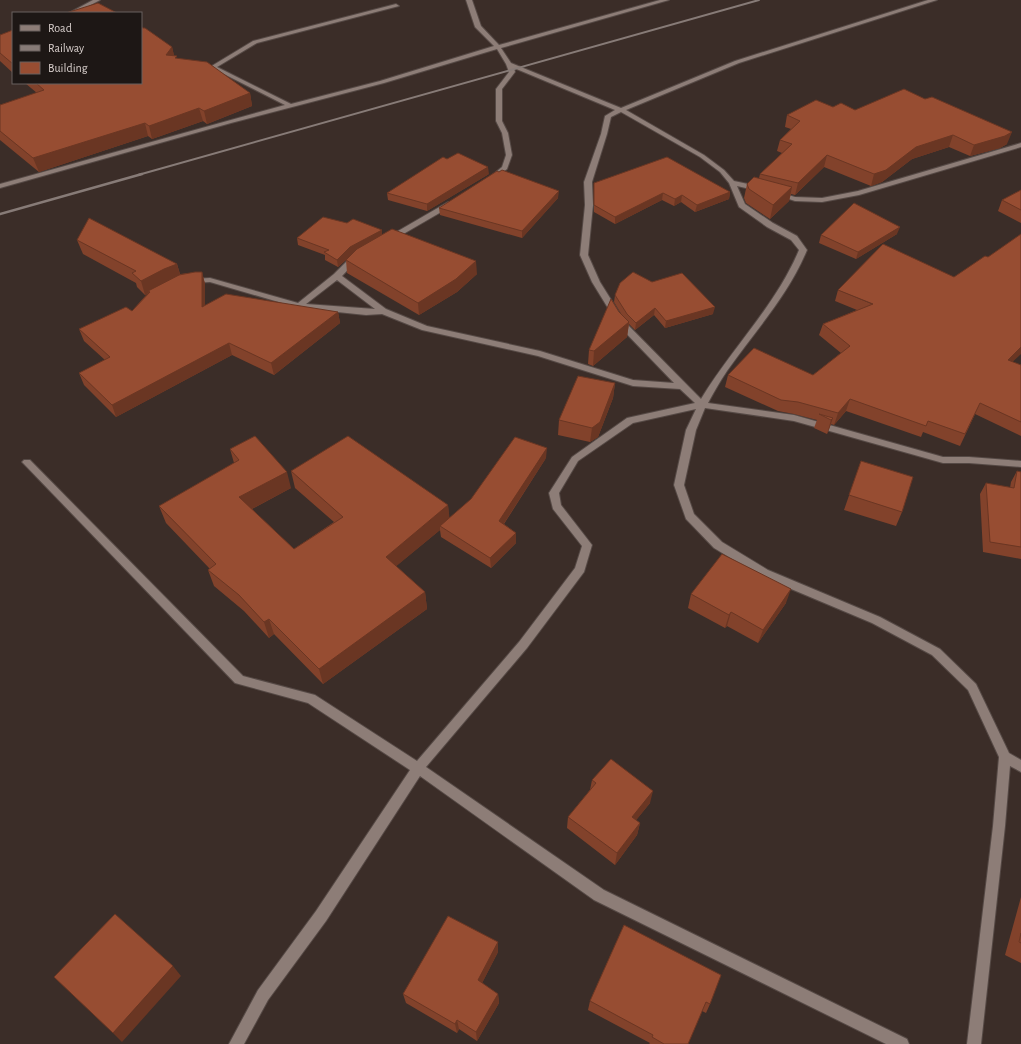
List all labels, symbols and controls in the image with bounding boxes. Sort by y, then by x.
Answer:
legend [12,12,142,84]
text: Road [48,22,72,34]
text: Railway [48,42,84,55]
text: Building [48,62,88,74]

